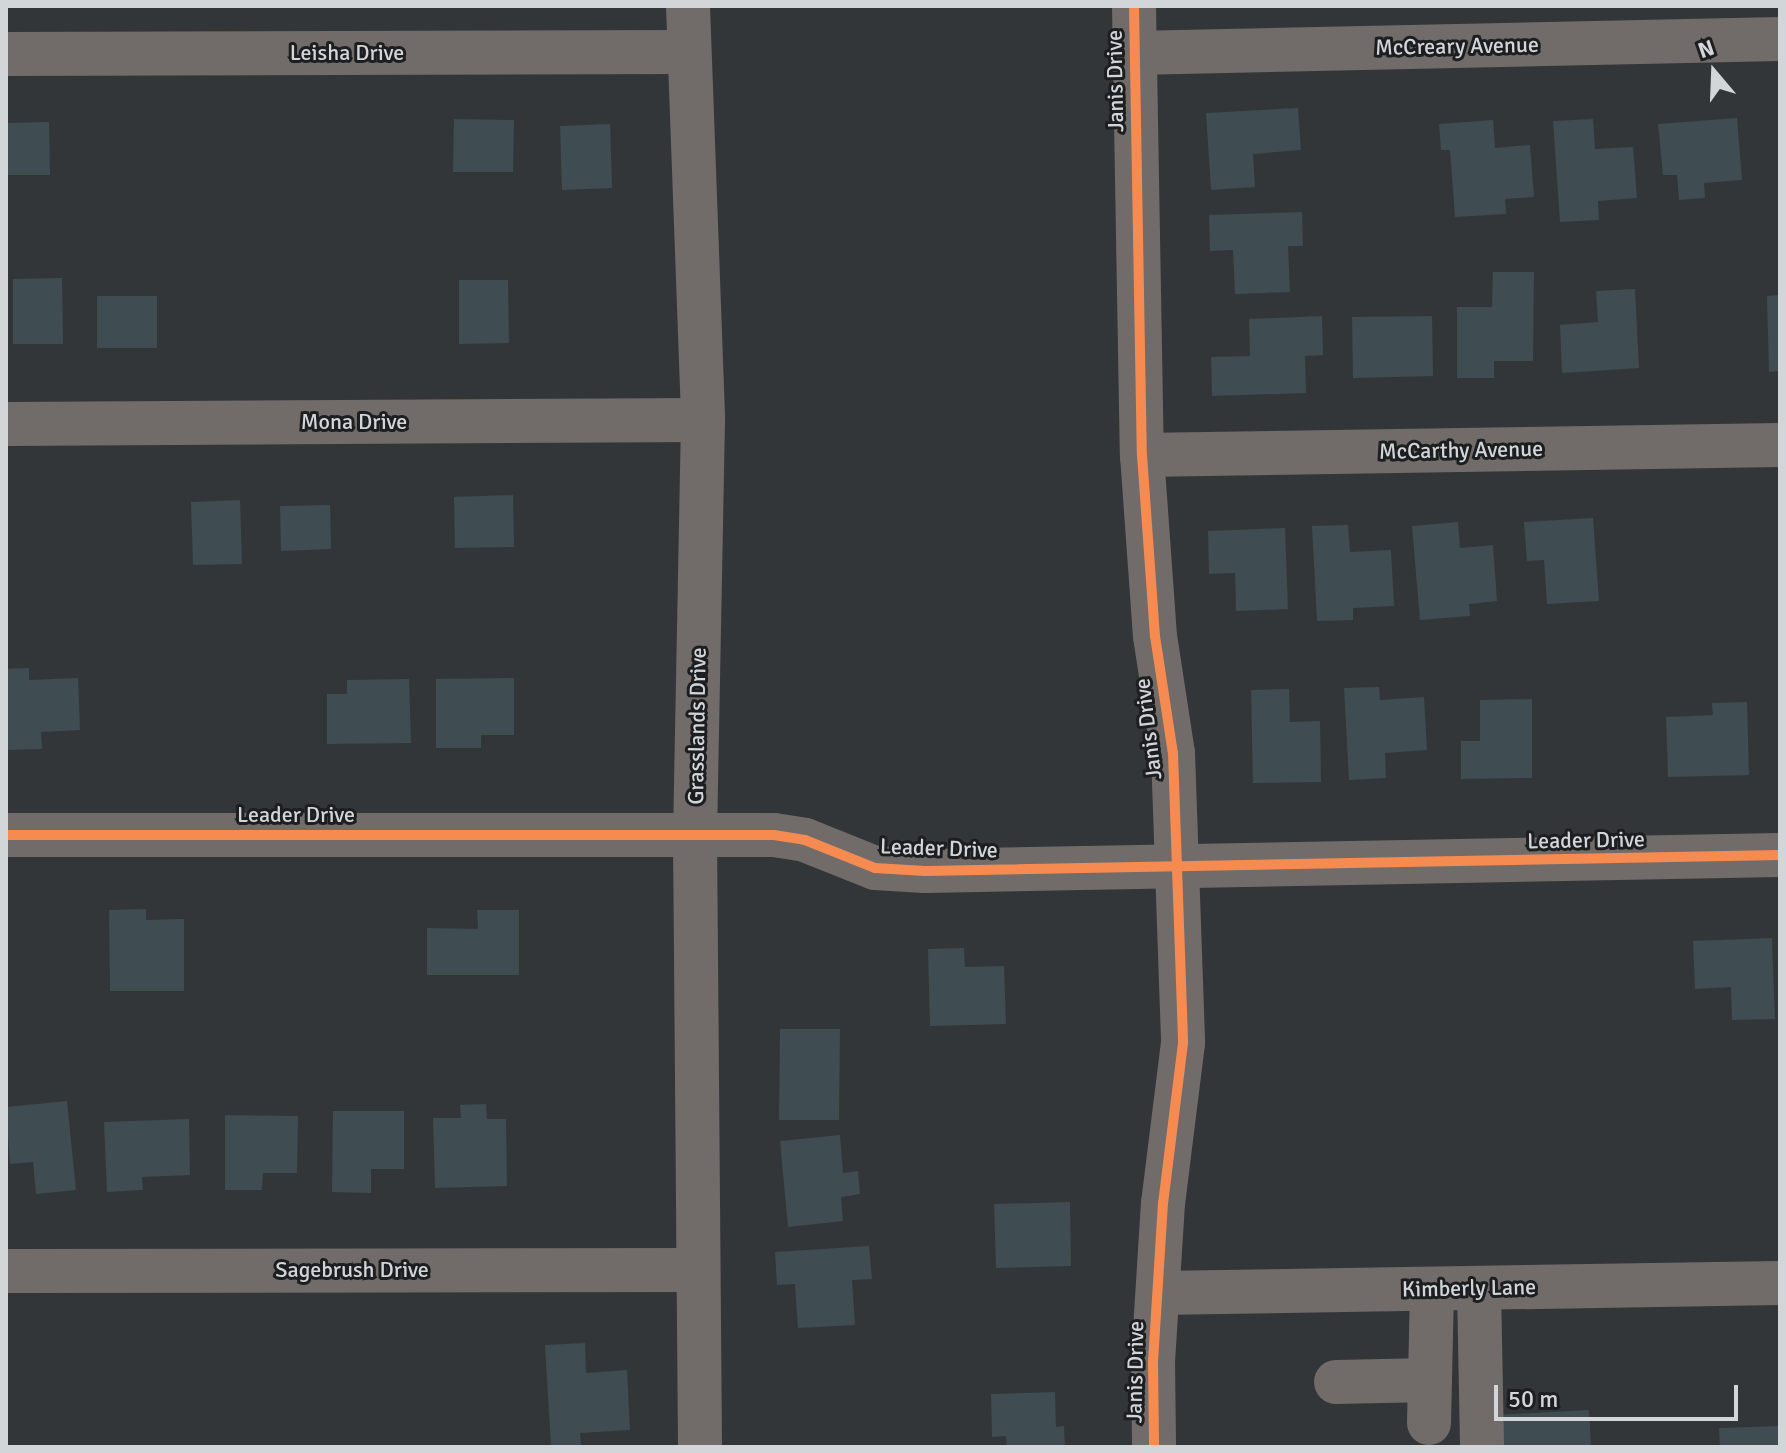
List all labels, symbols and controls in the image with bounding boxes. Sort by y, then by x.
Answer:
street label: Janis Drive [1101,30,1129,132]
street label: McCreary Avenue [1375,31,1539,61]
north arrow [1674,32,1754,112]
text: N [1694,34,1718,64]
street label: Leisha Drive [290,40,404,66]
street label: Mona Drive [301,409,407,435]
street label: McCarthy Avenue [1379,435,1543,465]
street label: Grasslands Drive [682,647,712,805]
street label: Janis Drive [1129,677,1167,781]
street label: Leader Drive [237,802,355,828]
street label: Leader Drive [1527,826,1645,854]
street label: Leader Drive [880,833,998,863]
street label: Sagebrush Drive [275,1257,429,1283]
street label: Kimberly Lane [1402,1274,1536,1302]
street label: Janis Drive [1121,1321,1149,1423]
scale bar [1498,1369,1742,1419]
text: 50 m [1508,1384,1558,1414]

